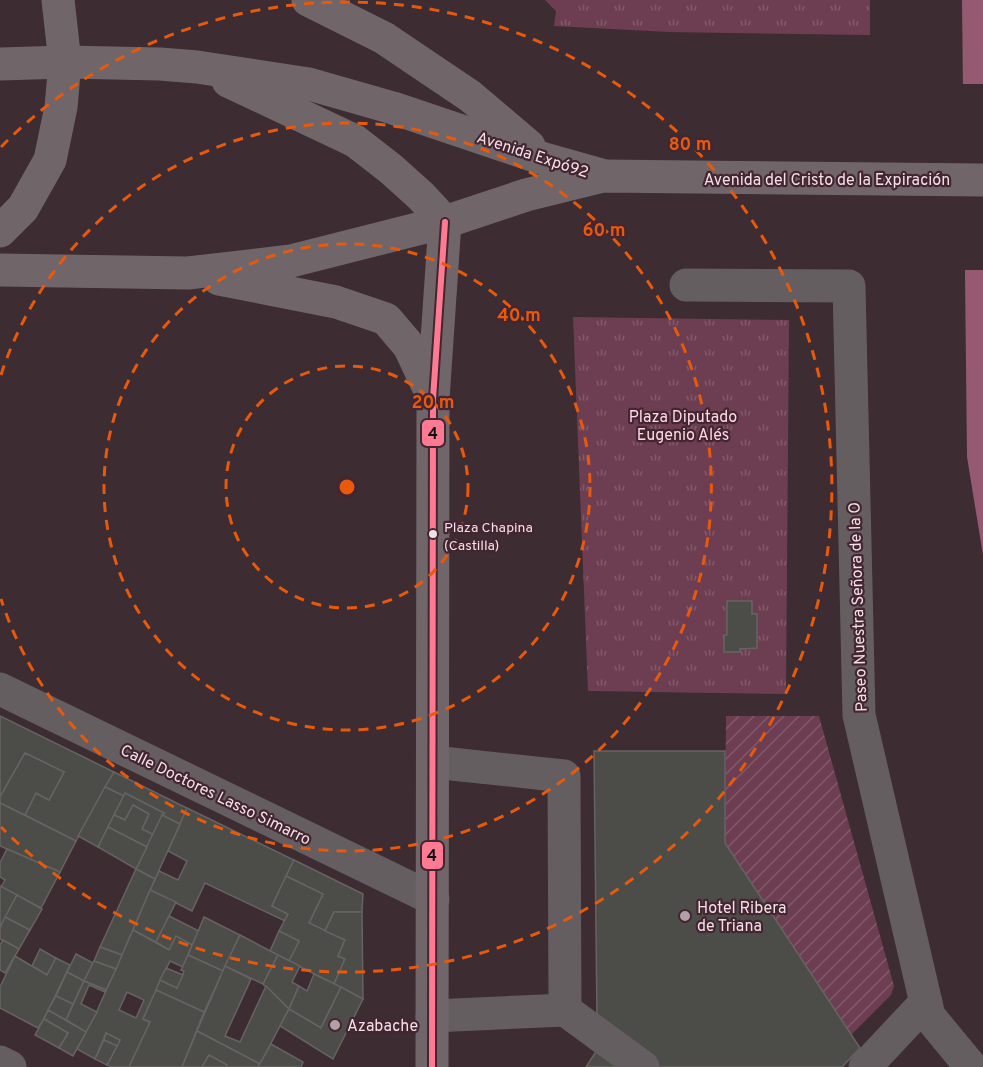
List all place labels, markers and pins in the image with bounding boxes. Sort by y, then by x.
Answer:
centre of rings [337,477,357,497]
place label: Plaza Chapina (Castilla) [444,520,533,555]
marker: Plaza Chapina (Castilla) [427,528,439,540]
place label: Hotel Ribera de Triana [697,899,787,937]
marker: Hotel Ribera de Triana [678,909,692,923]
place label: Azabache [347,1017,418,1037]
marker: Azabache [328,1018,342,1032]

